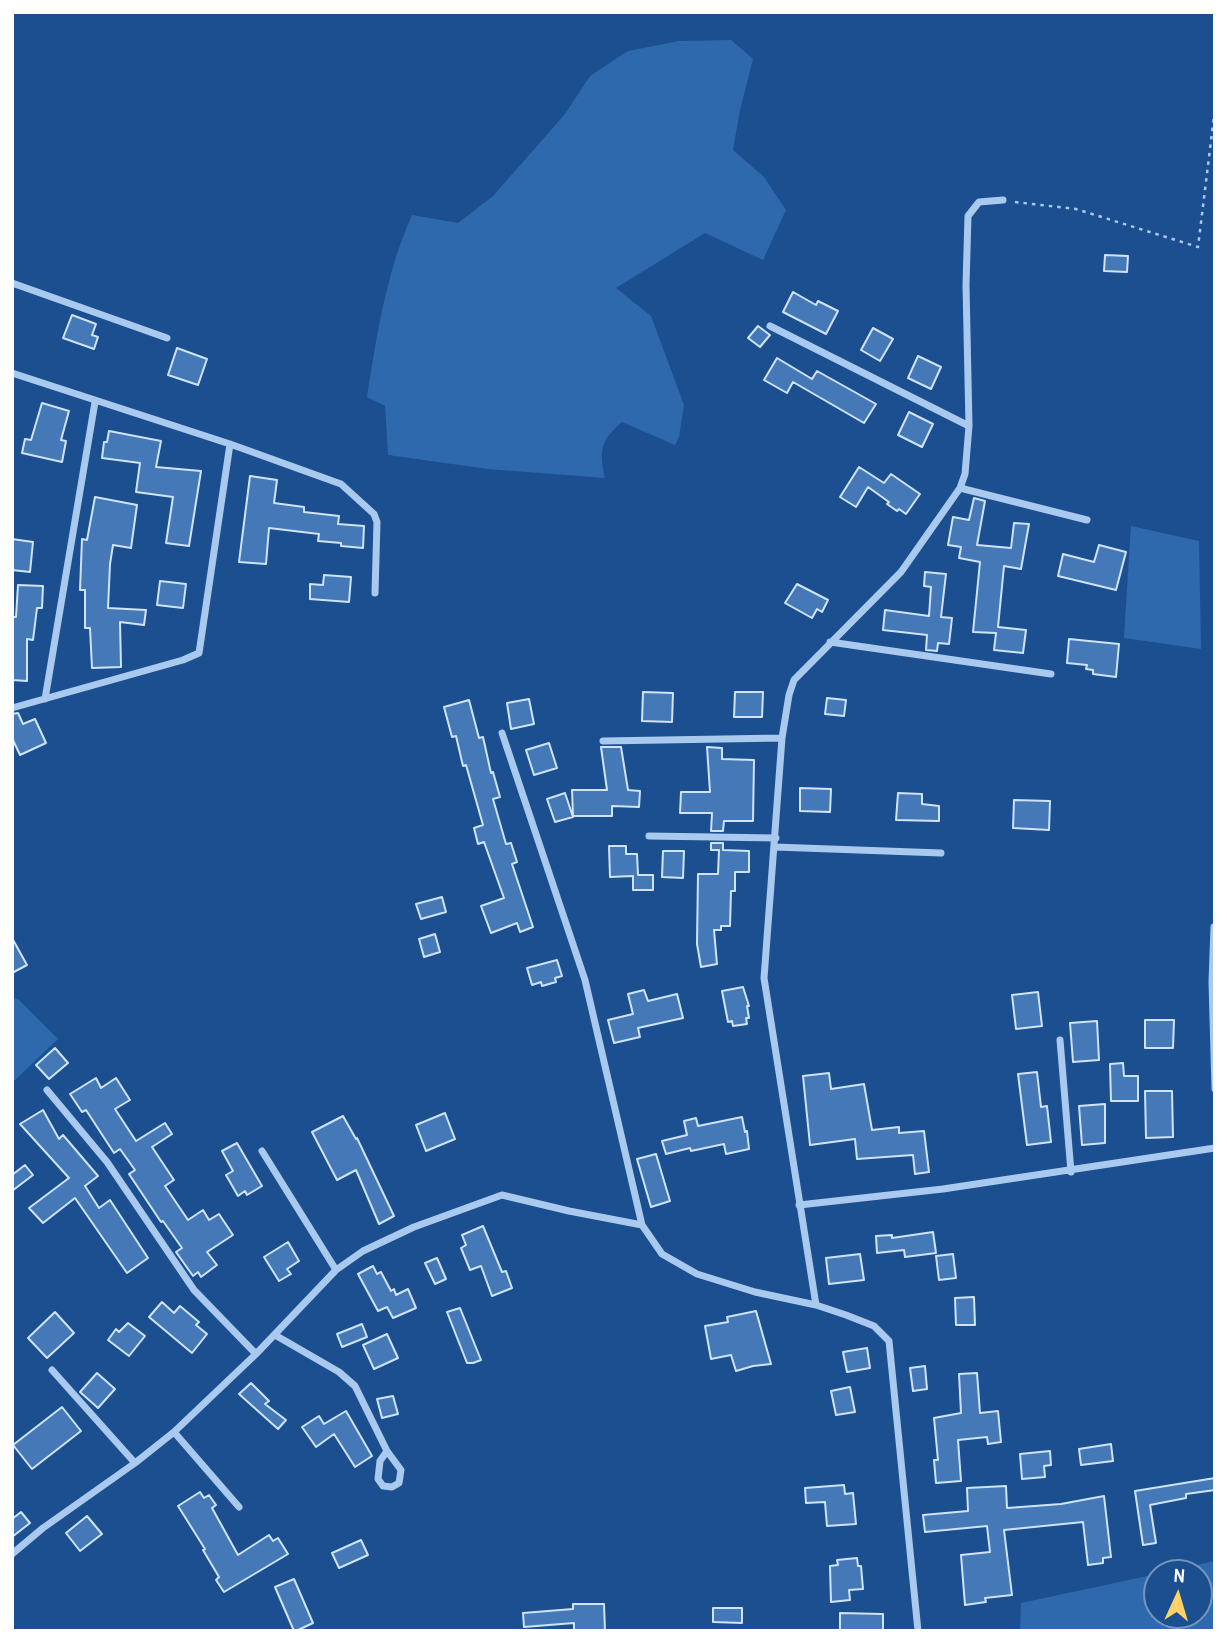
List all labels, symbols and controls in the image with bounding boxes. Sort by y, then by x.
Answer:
north arrow [1143,1559,1213,1629]
text: N [1173,1562,1186,1588]

